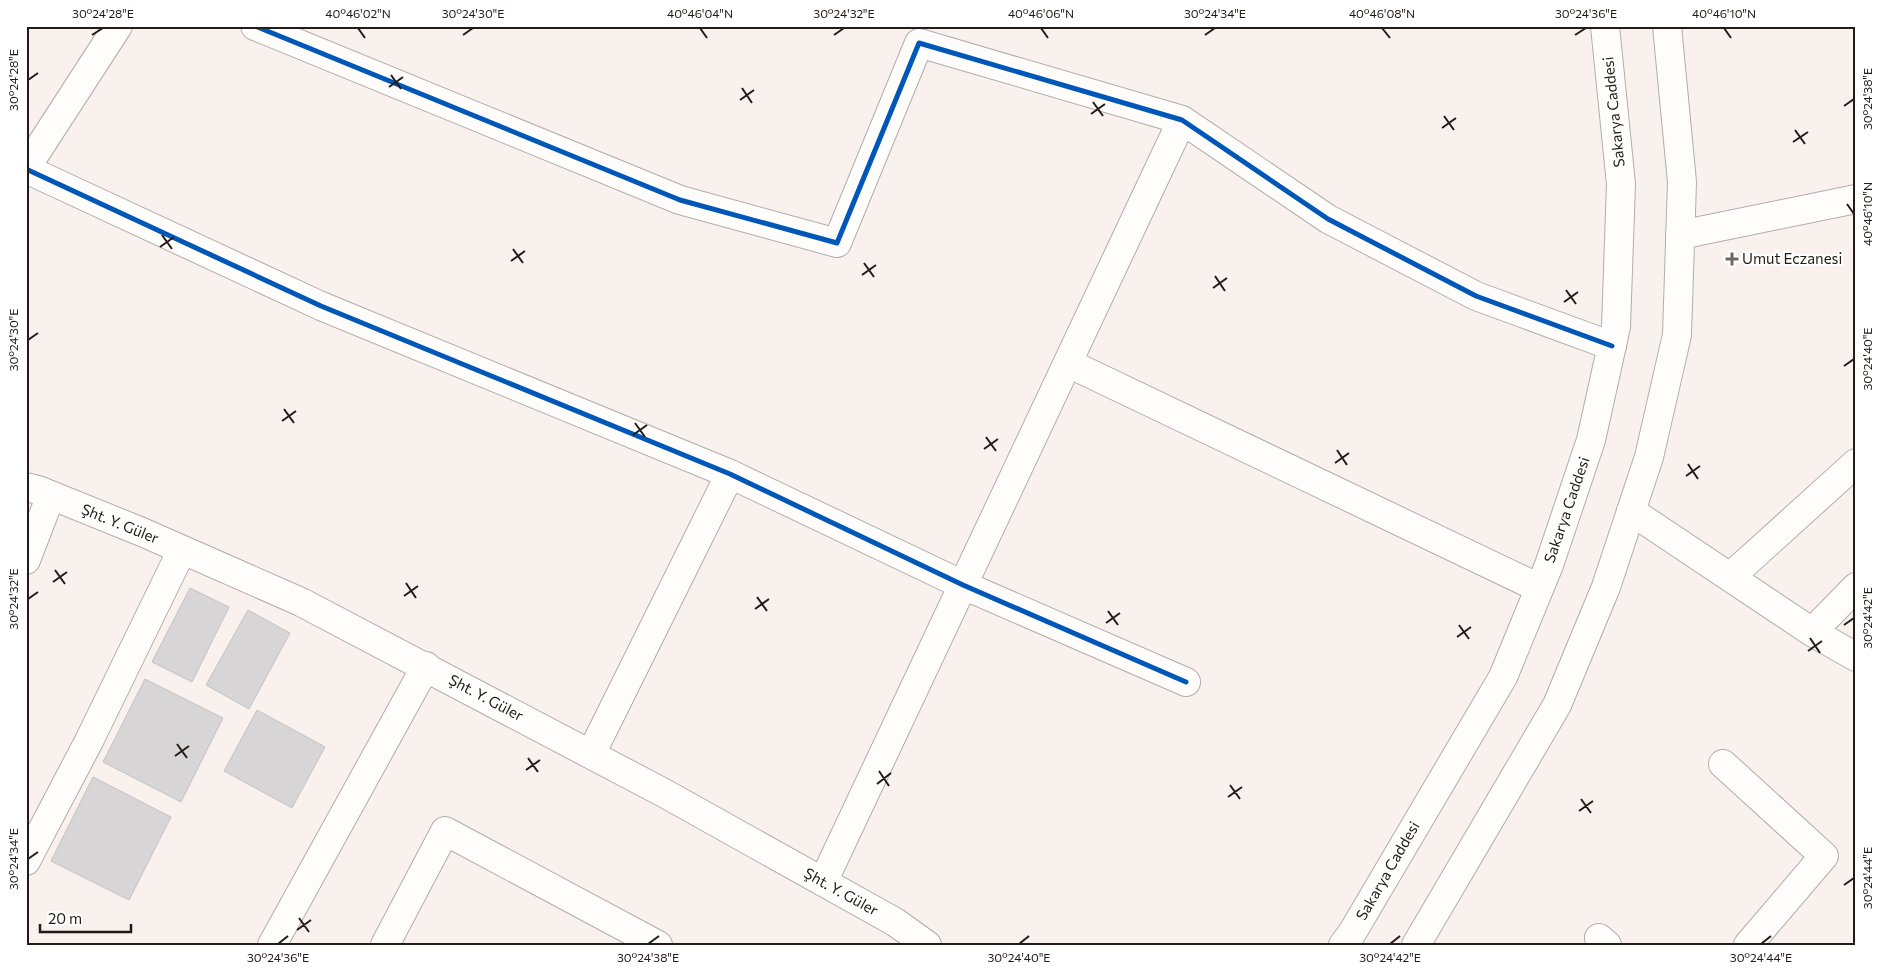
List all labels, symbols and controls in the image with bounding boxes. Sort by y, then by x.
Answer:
text: 30°24'28"E [72,6,134,20]
text: 40°46'02"N [325,6,391,20]
text: 30°24'30"E [442,6,504,20]
text: 40°46'04"N [667,6,733,20]
text: 30°24'32"E [813,6,875,20]
text: 40°46'06"N [1008,6,1074,20]
text: 30°24'34"E [1184,6,1246,20]
text: 40°46'08"N [1349,6,1415,20]
text: 30°24'36"E [1555,6,1617,20]
text: 40°46'10"N [1692,6,1756,20]
text: 30°24'28"E [6,49,20,111]
street label: Sakarya Caddesi [1598,56,1628,168]
text: 30°24'38"E [1860,68,1874,130]
text: 40°46'10"N [1860,182,1874,246]
place label: Umut Eczanesi [1742,249,1842,267]
marker: Umut Eczanesi [1726,253,1738,265]
text: 30°24'30"E [6,309,20,371]
text: 30°24'40"E [1860,328,1874,390]
street label: Sakarya Caddesi [1539,454,1593,565]
street label: Şht. Y. Güler [79,499,162,547]
text: 30°24'32"E [6,568,20,630]
text: 30°24'42"E [1860,587,1874,649]
street label: Şht. Y. Güler [446,670,527,724]
street label: Sakarya Caddesi [1352,818,1423,923]
text: 30°24'34"E [6,828,20,890]
text: 30°24'44"E [1860,847,1874,909]
street label: Şht. Y. Güler [801,863,882,919]
scale bar [40,901,131,933]
text: 20 m [48,909,82,927]
text: 30°24'36"E [247,950,309,964]
text: 30°24'38"E [617,950,679,964]
text: 30°24'40"E [988,950,1050,964]
text: 30°24'42"E [1359,950,1421,964]
text: 30°24'44"E [1730,950,1792,964]

